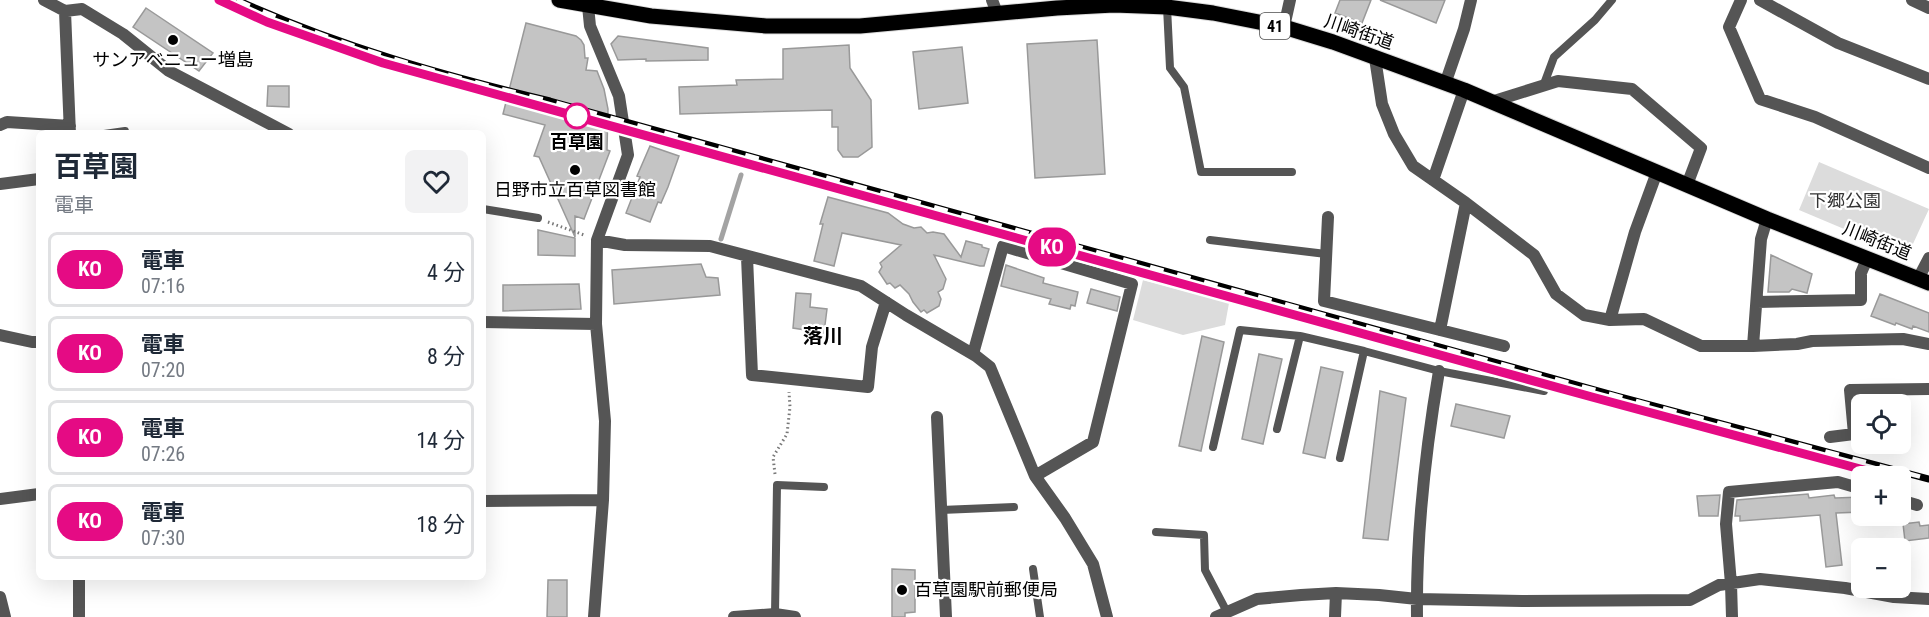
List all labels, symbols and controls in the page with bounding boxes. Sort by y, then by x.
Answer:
street label: 川崎街道 [1322,10,1397,53]
road number: 41 [1260,13,1290,39]
marker: サンアベニュー増島 [166,33,180,47]
place label: サンアベニュー増島 [92,49,254,70]
marker: 百草園 [564,103,590,129]
place label: 百草園 [550,131,604,152]
text: 百草園 [54,150,138,183]
button: heart [405,150,468,213]
marker: 日野市立百草図書館 [568,163,582,177]
place label: 日野市立百草図書館 [494,179,656,200]
park label: 下郷公園 [1809,190,1881,211]
text: 電車 [54,193,94,217]
street label: 川崎街道 [1840,217,1914,264]
line badge: KO [1025,228,1079,266]
text: KO [1040,235,1064,259]
text: 電車 [141,248,185,273]
text: KO [78,257,102,281]
text: 4 分 [427,260,465,285]
text: 07:16 [141,274,185,298]
district label: 落川 [803,324,843,348]
text: 電車 [141,332,185,357]
text: KO [78,341,102,365]
text: 8 分 [427,344,465,369]
text: 07:20 [141,358,185,382]
map controls [1851,394,1911,598]
button: locate [1851,394,1911,454]
text: 電車 [141,416,185,441]
text: KO [78,425,102,449]
text: 14 分 [416,428,465,453]
text: 07:26 [141,442,185,466]
button: + [1851,466,1911,526]
text: 電車 [141,500,185,525]
text: KO [78,509,102,533]
text: 18 分 [416,512,465,537]
text: 07:30 [141,526,185,550]
button: − [1851,538,1911,598]
place label: 百草園駅前郵便局 [914,579,1058,600]
marker: 百草園駅前郵便局 [895,583,909,597]

